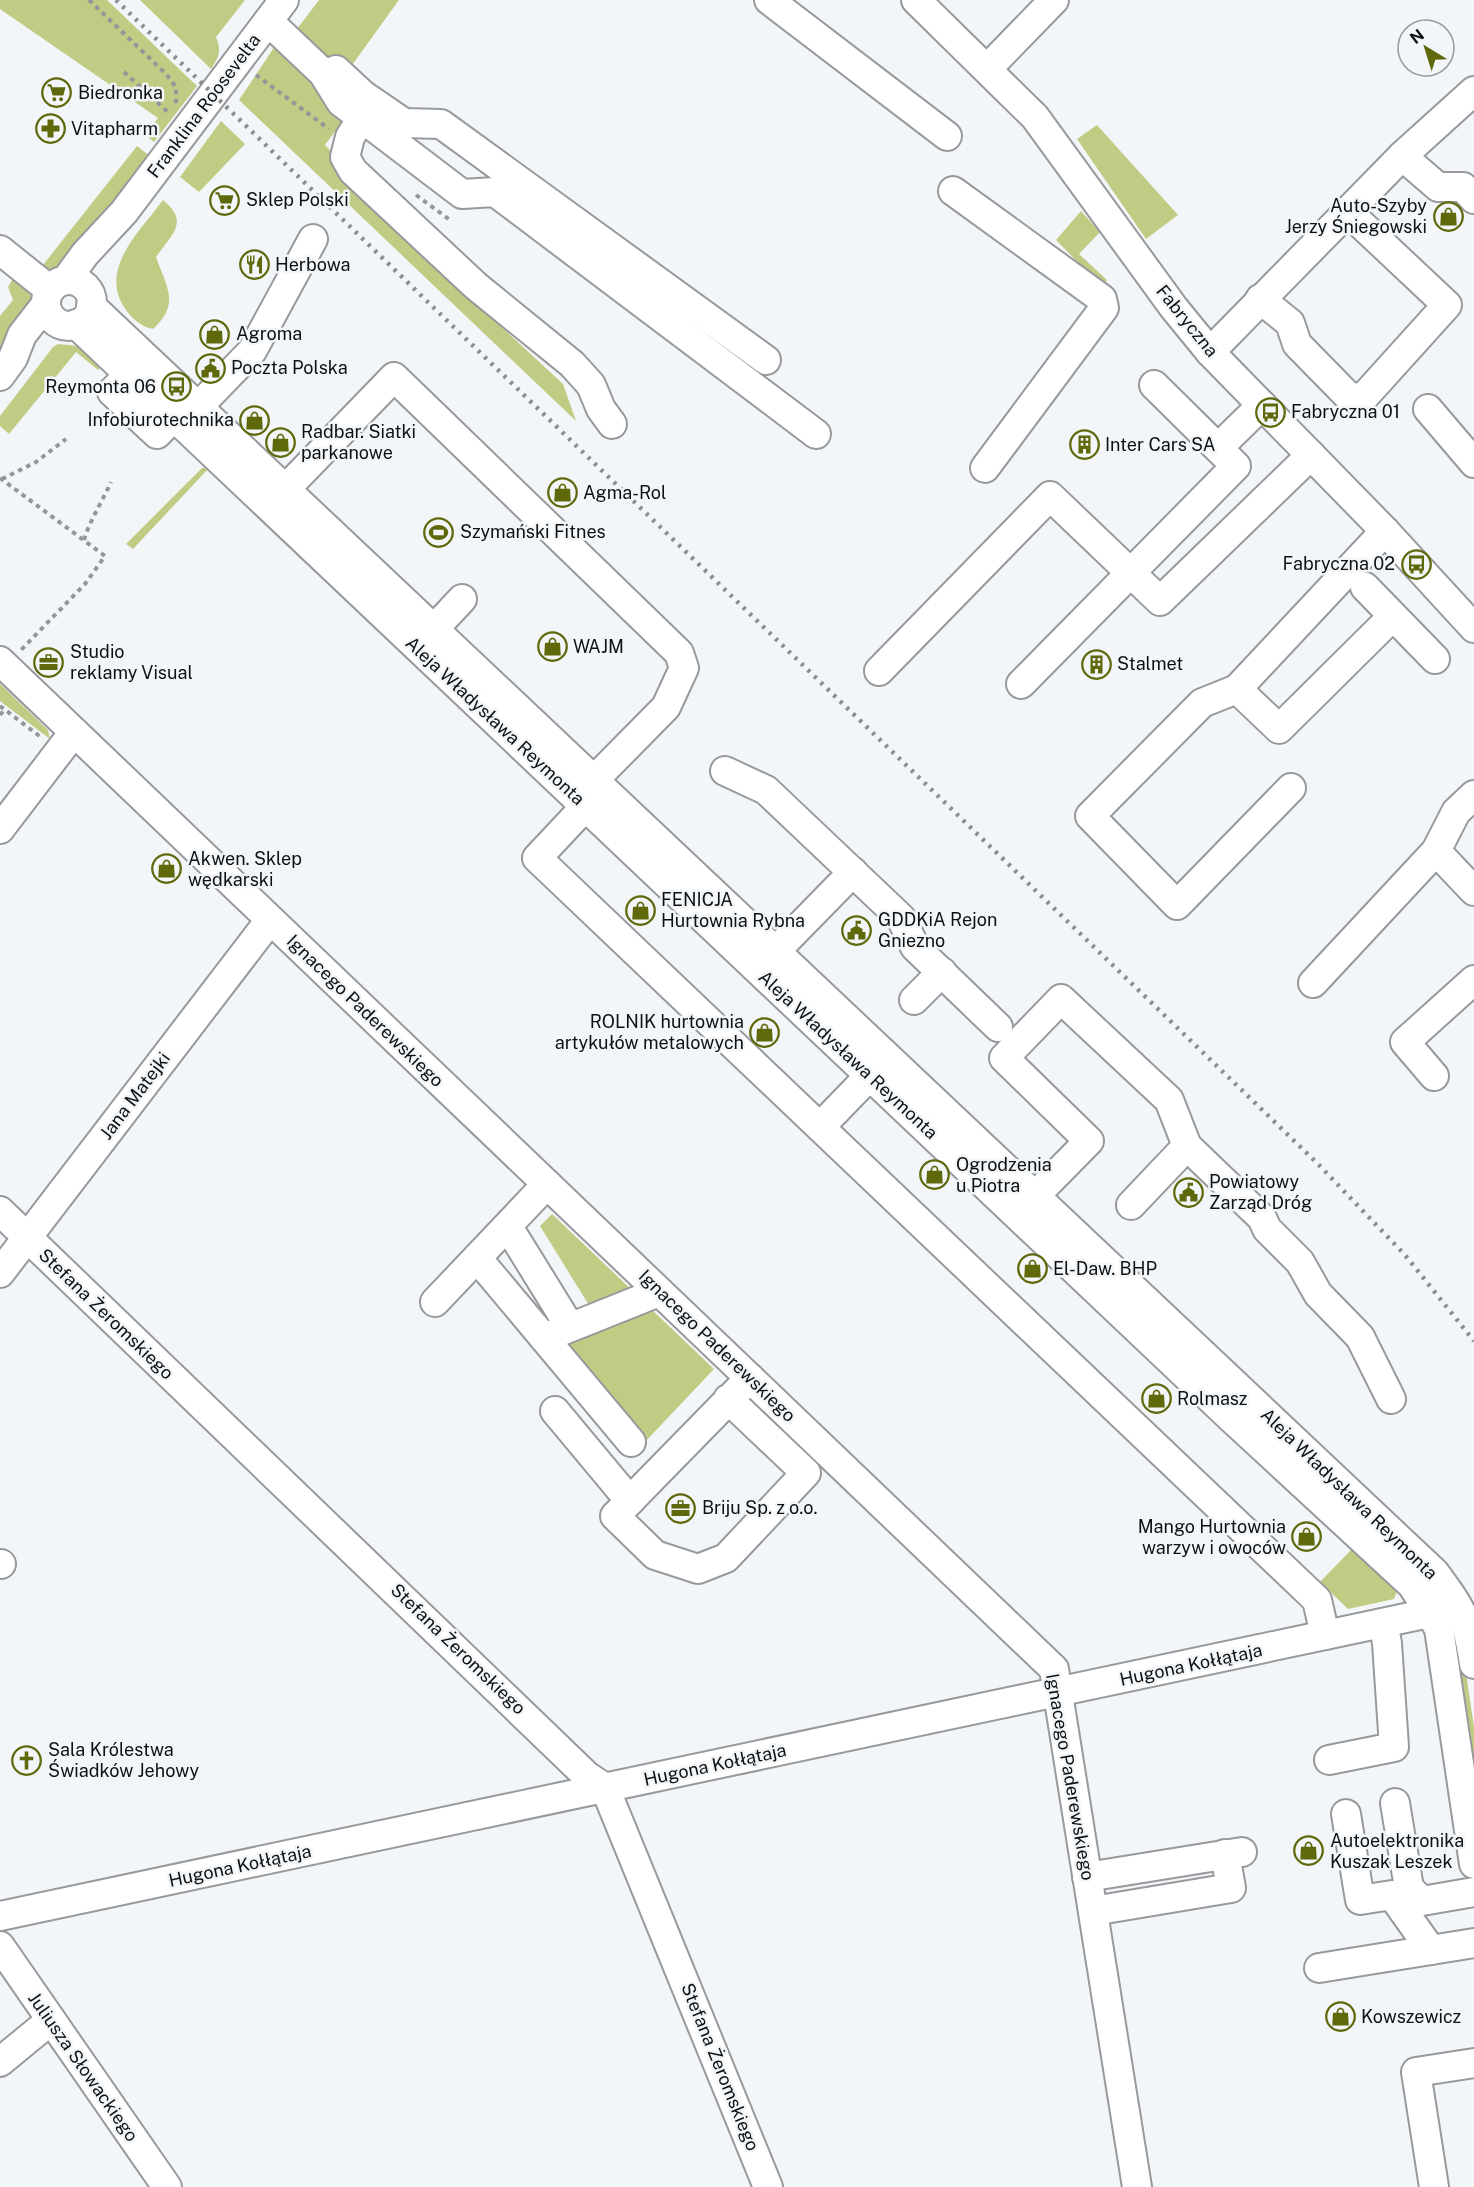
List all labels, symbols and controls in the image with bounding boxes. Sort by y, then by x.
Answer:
north arrow [1396,18,1456,78]
text: N [1406,25,1428,48]
street label: Franklina Roosevelta [143,30,265,182]
supermarket icon: Biedronka [41,77,73,109]
place label: Biedronka [78,82,163,103]
pharmacy icon: Vitapharm [34,113,66,145]
place label: Vitapharm [71,118,158,139]
supermarket icon: Sklep Polski [209,184,241,216]
place label: Sklep Polski [246,189,349,210]
place label: Auto-Szyby Jerzy Śniegowski [1285,195,1427,237]
shop icon: Auto-Szyby Jerzy Śniegowski [1432,200,1464,232]
restaurant icon: Herbowa [238,249,270,281]
place label: Herbowa [275,254,350,275]
street label: Fabryczna [1152,280,1223,361]
shop icon: Agroma [199,318,231,350]
place label: Agroma [236,323,302,344]
public building icon: Poczta Polska [194,352,226,384]
place label: Poczta Polska [231,357,348,378]
bus stop icon: Reymonta 06 [161,371,193,403]
place label: Reymonta 06 [45,376,156,397]
bus stop icon: Fabryczna 01 [1254,396,1286,428]
place label: Fabryczna 01 [1291,401,1400,422]
shop icon: Infobiurotechnika [239,404,271,436]
place label: Infobiurotechnika [87,409,234,430]
place label: Radbar. Siatki parkanowe [301,421,416,463]
shop icon: Radbar. Siatki parkanowe [264,426,296,458]
building icon: Inter Cars SA [1068,429,1100,461]
place label: Inter Cars SA [1105,434,1216,455]
shop icon: Agma-Rol [546,477,578,509]
place label: Agma-Rol [583,482,667,503]
sports icon: Szymański Fitnes [423,516,455,548]
place label: Szymański Fitnes [460,521,606,542]
bus stop icon: Fabryczna 02 [1400,548,1432,580]
place label: Fabryczna 02 [1282,553,1395,574]
shop icon: WAJM [536,631,568,663]
street label: Aleja Władysława Reymonta [401,632,589,809]
place label: WAJM [573,636,624,657]
place label: Studio reklamy Visual [70,641,193,683]
office icon: Studio reklamy Visual [33,646,65,678]
building icon: Stalmet [1080,648,1112,680]
place label: Stalmet [1117,653,1183,674]
place label: Akwen. Sklep wędkarski [188,848,302,890]
shop icon: Akwen. Sklep wędkarski [151,853,183,885]
place label: FENICJA Hurtownia Rybna [661,889,805,931]
shop icon: FENICJA Hurtownia Rybna [624,894,656,926]
place label: GDDKiA Rejon Gniezno [878,909,997,951]
public building icon: GDDKiA Rejon Gniezno [841,914,873,946]
street label: Ignacego Paderewskiego [283,930,448,1091]
street label: Aleja Władysława Reymonta [754,966,942,1143]
place label: ROLNIK hurtownia artykułów metalowych [555,1011,744,1053]
shop icon: ROLNIK hurtownia artykułów metalowych [749,1016,781,1048]
street label: Jana Matejki [95,1048,174,1143]
place label: Ogrodzenia u Piotra [956,1154,1052,1196]
shop icon: Ogrodzenia u Piotra [919,1159,951,1191]
place label: Powiatowy Zarząd Dróg [1209,1171,1312,1213]
public building icon: Powiatowy Zarząd Dróg [1172,1176,1204,1208]
street label: Stefana Żeromskiego [35,1243,179,1383]
shop icon: El-Daw. BHP [1016,1253,1048,1285]
place label: El-Daw. BHP [1053,1258,1157,1279]
street label: Ignacego Paderewskiego [635,1265,800,1426]
shop icon: Rolmasz [1140,1383,1172,1415]
place label: Rolmasz [1177,1388,1248,1409]
street label: Aleja Władysława Reymonta [1257,1404,1442,1584]
office icon: Briju Sp. z o.o. [665,1492,697,1524]
place label: Briju Sp. z o.o. [702,1497,817,1518]
place label: Mango Hurtownia warzyw i owoców [1138,1516,1286,1558]
shop icon: Mango Hurtownia warzyw i owoców [1291,1521,1323,1553]
street label: Stefana Żeromskiego [387,1578,531,1718]
street label: Hugona Kołłątaja [1118,1639,1264,1690]
street label: Ignacego Paderewskiego [1042,1672,1099,1882]
place label: Sala Królestwa Świadków Jehowy [48,1739,199,1781]
street label: Hugona Kołłątaja [642,1739,788,1790]
church icon: Sala Królestwa Świadków Jehowy [11,1744,43,1776]
place label: Autoelektronika Kuszak Leszek [1330,1830,1464,1872]
shop icon: Autoelektronika Kuszak Leszek [1293,1835,1325,1867]
street label: Hugona Kołłątaja [167,1840,313,1891]
street label: Stefana Żeromskiego [677,1980,765,2154]
street label: Juliusza Słowackiego [24,1988,143,2145]
shop icon: Kowszewicz [1324,2001,1356,2033]
place label: Kowszewicz [1361,2006,1461,2027]

